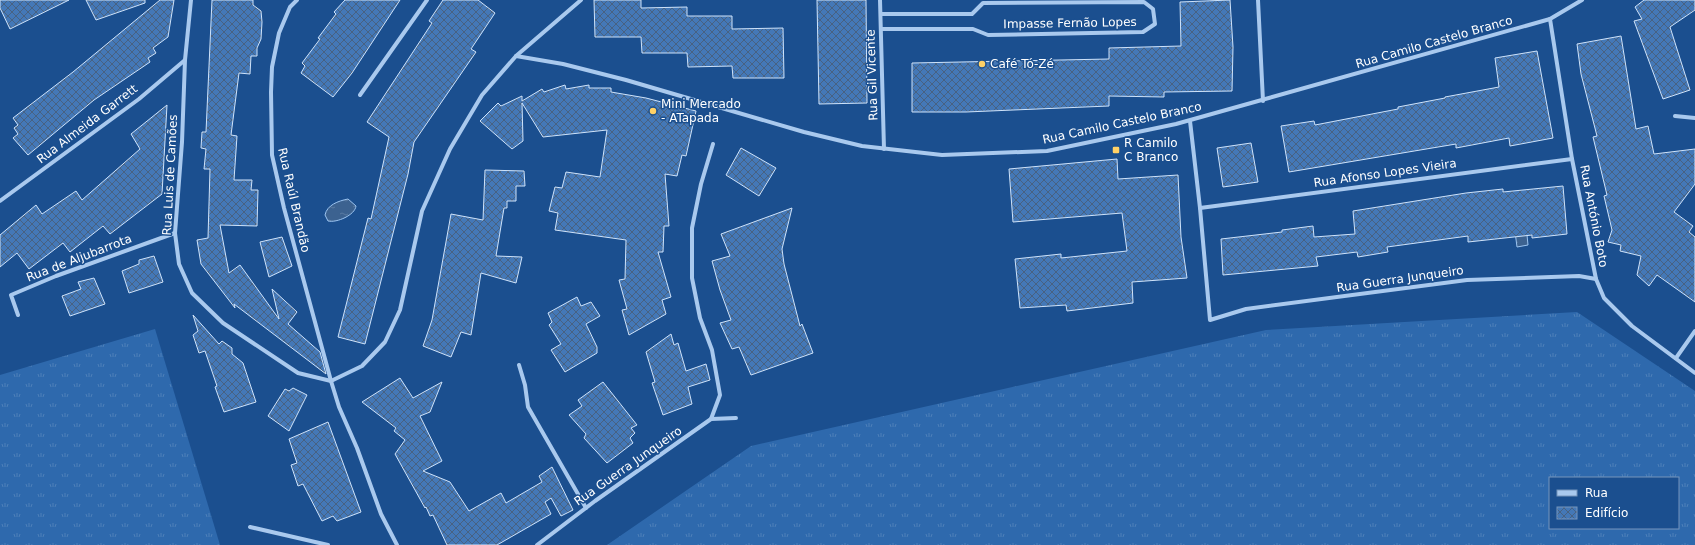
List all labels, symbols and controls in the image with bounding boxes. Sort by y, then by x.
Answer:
street label: Rua Camilo Castelo Branco [1354,13,1514,71]
street label: Impasse Fernão Lopes [1003,15,1137,31]
street label: Rua Gil Vicente [863,29,881,121]
place label: Café Tó-Zé [990,57,1054,71]
marker: Café Tó-Zé [977,59,987,69]
street label: Rua Almeida Garrett [34,81,140,166]
place label: Mini Mercado - ATapada [661,97,741,125]
street label: Rua Camilo Castelo Branco [1041,99,1203,147]
marker: Mini Mercado - ATapada [648,106,658,116]
street label: Rua Luis de Camões [160,114,180,236]
place label: R Camilo C Branco [1124,136,1178,164]
marker: R Camilo C Branco [1111,145,1121,155]
street label: Rua Raúl Brandão [275,146,313,254]
street label: Rua Afonso Lopes Vieira [1313,156,1457,190]
street label: Rua António Boto [1577,164,1611,268]
street label: Rua de Aljubarrota [24,231,134,285]
street label: Rua Guerra Junqueiro [1335,263,1465,295]
street label: Rua Guerra Junqueiro [571,423,685,509]
legend [1549,477,1679,529]
text: Rua [1585,486,1608,500]
text: Edifício [1585,506,1628,520]

